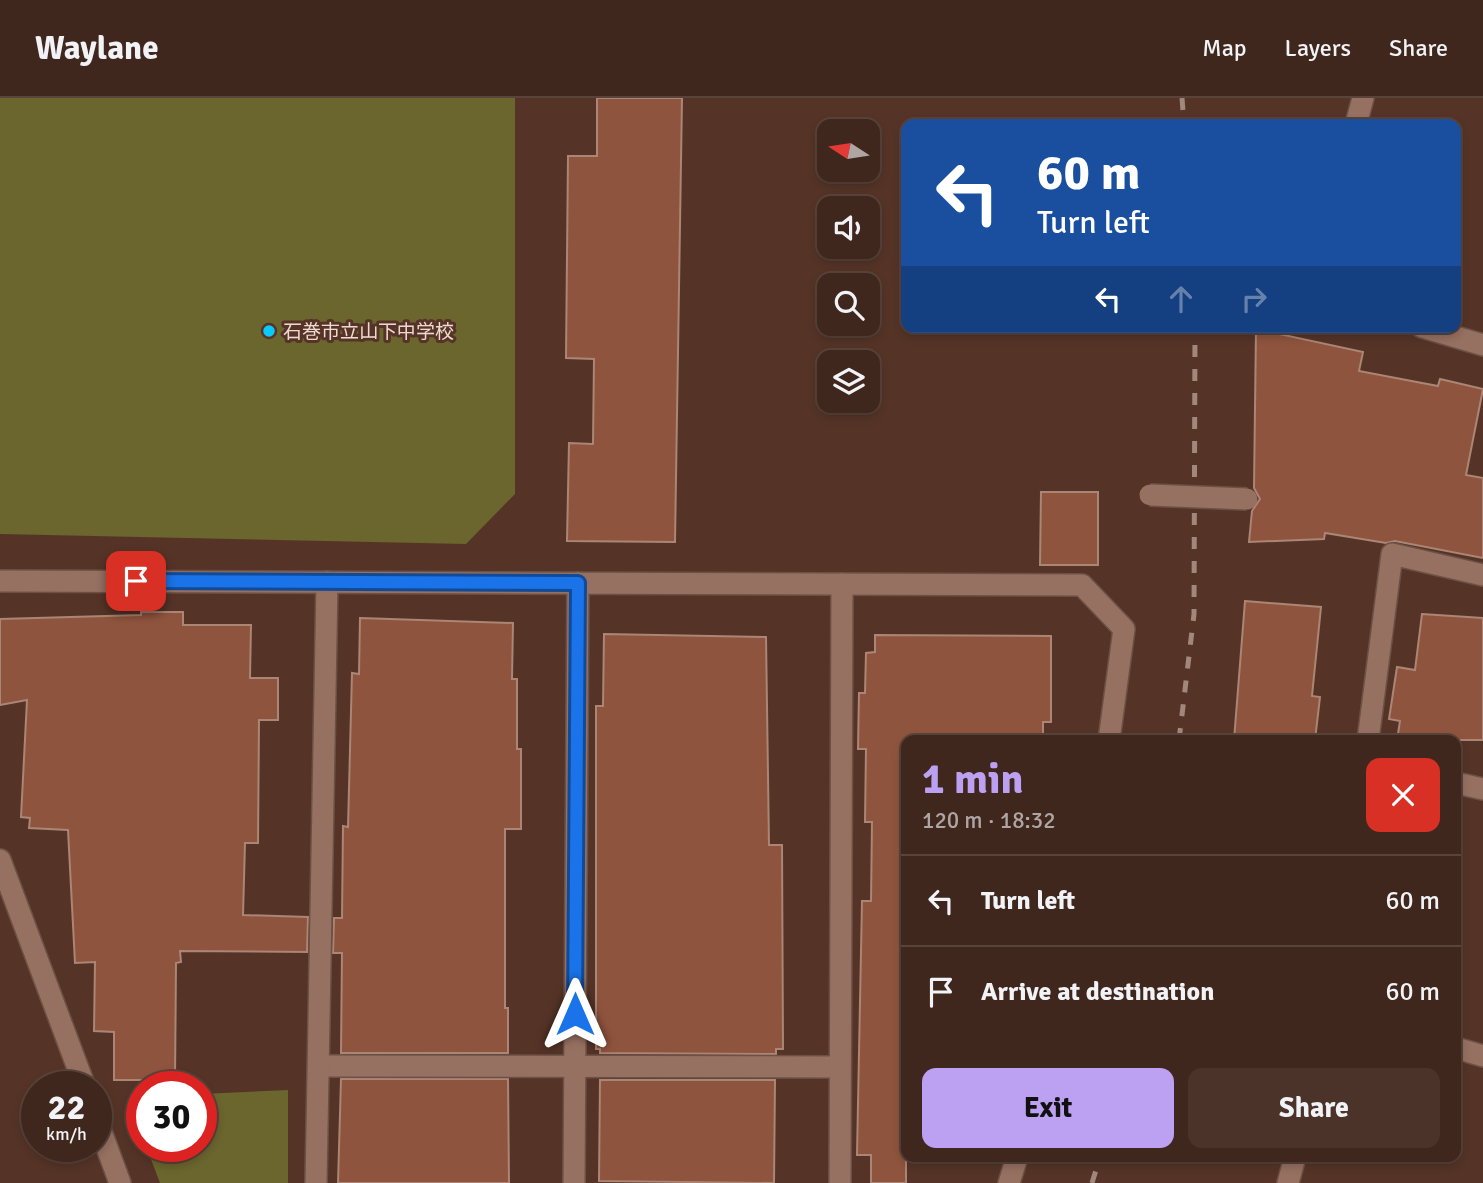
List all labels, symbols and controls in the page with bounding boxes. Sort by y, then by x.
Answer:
text: Waylane [35,28,159,69]
text: Map [1202,33,1247,63]
text: Layers [1285,33,1351,63]
text: Share [1389,33,1448,63]
north arrow [817,119,880,182]
map controls [817,119,880,413]
text: 60 m [1037,143,1140,203]
icon: left [922,147,1013,238]
button: sound [817,196,880,259]
text: Turn left [1037,203,1150,242]
button: search [817,273,880,336]
icon: left [1089,280,1127,318]
icon: ahead [1162,280,1200,318]
icon: right [1235,280,1273,318]
place label: 石巻市立山下中学校 [283,320,454,344]
marker: 石巻市立山下中学校 [261,323,277,339]
button: layers [817,350,880,413]
pin [106,551,166,611]
icon: arrive [117,562,155,600]
text: 1 min [922,754,1023,805]
button: close [1366,758,1440,832]
text: 120 m · 18:32 [922,806,1056,835]
icon: left [922,882,960,920]
text: Turn left [981,885,1075,917]
text: 60 m [1385,885,1440,917]
icon: arrive [922,973,960,1011]
text: Arrive at destination [981,976,1214,1008]
text: 60 m [1385,976,1440,1008]
position arrow [538,977,612,1051]
button: Exit [922,1068,1174,1148]
button: Share [1188,1068,1440,1148]
speed limit sign: 30 [126,1071,217,1162]
text: 22 [48,1086,85,1129]
text: km/h [46,1123,87,1145]

